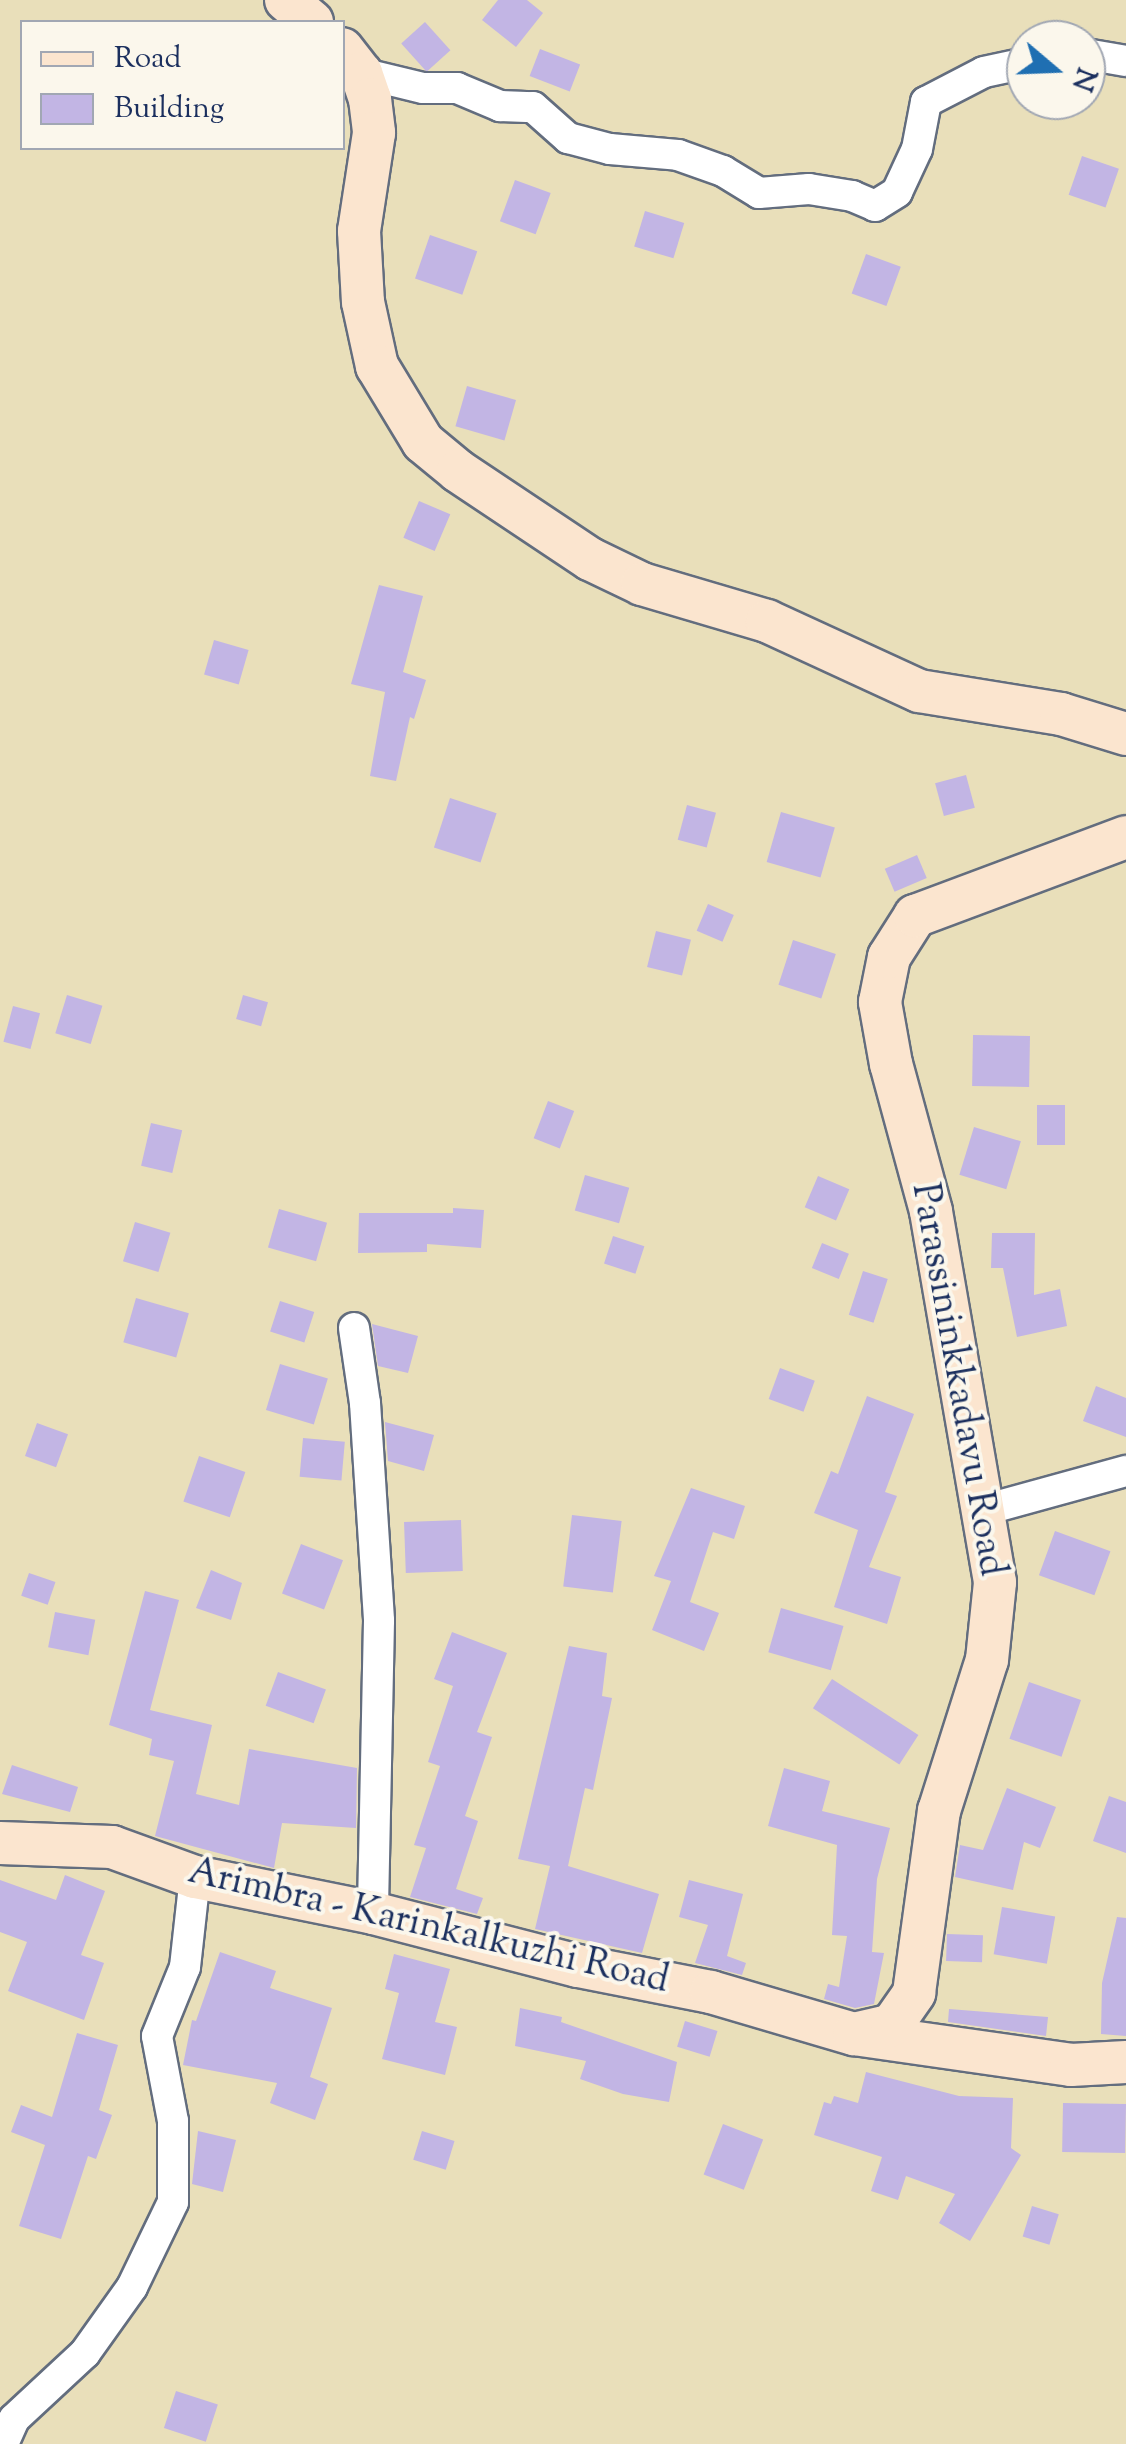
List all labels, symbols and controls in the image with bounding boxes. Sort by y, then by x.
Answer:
legend [20,20,345,150]
north arrow [1006,20,1106,120]
text: Road [114,38,181,81]
text: N [1060,62,1105,96]
text: Building [114,88,224,131]
street label: Parassininkkadavu Road [899,1180,1013,1580]
street label: Arimbra - Karinkalkuzhi Road [183,1850,673,2006]

